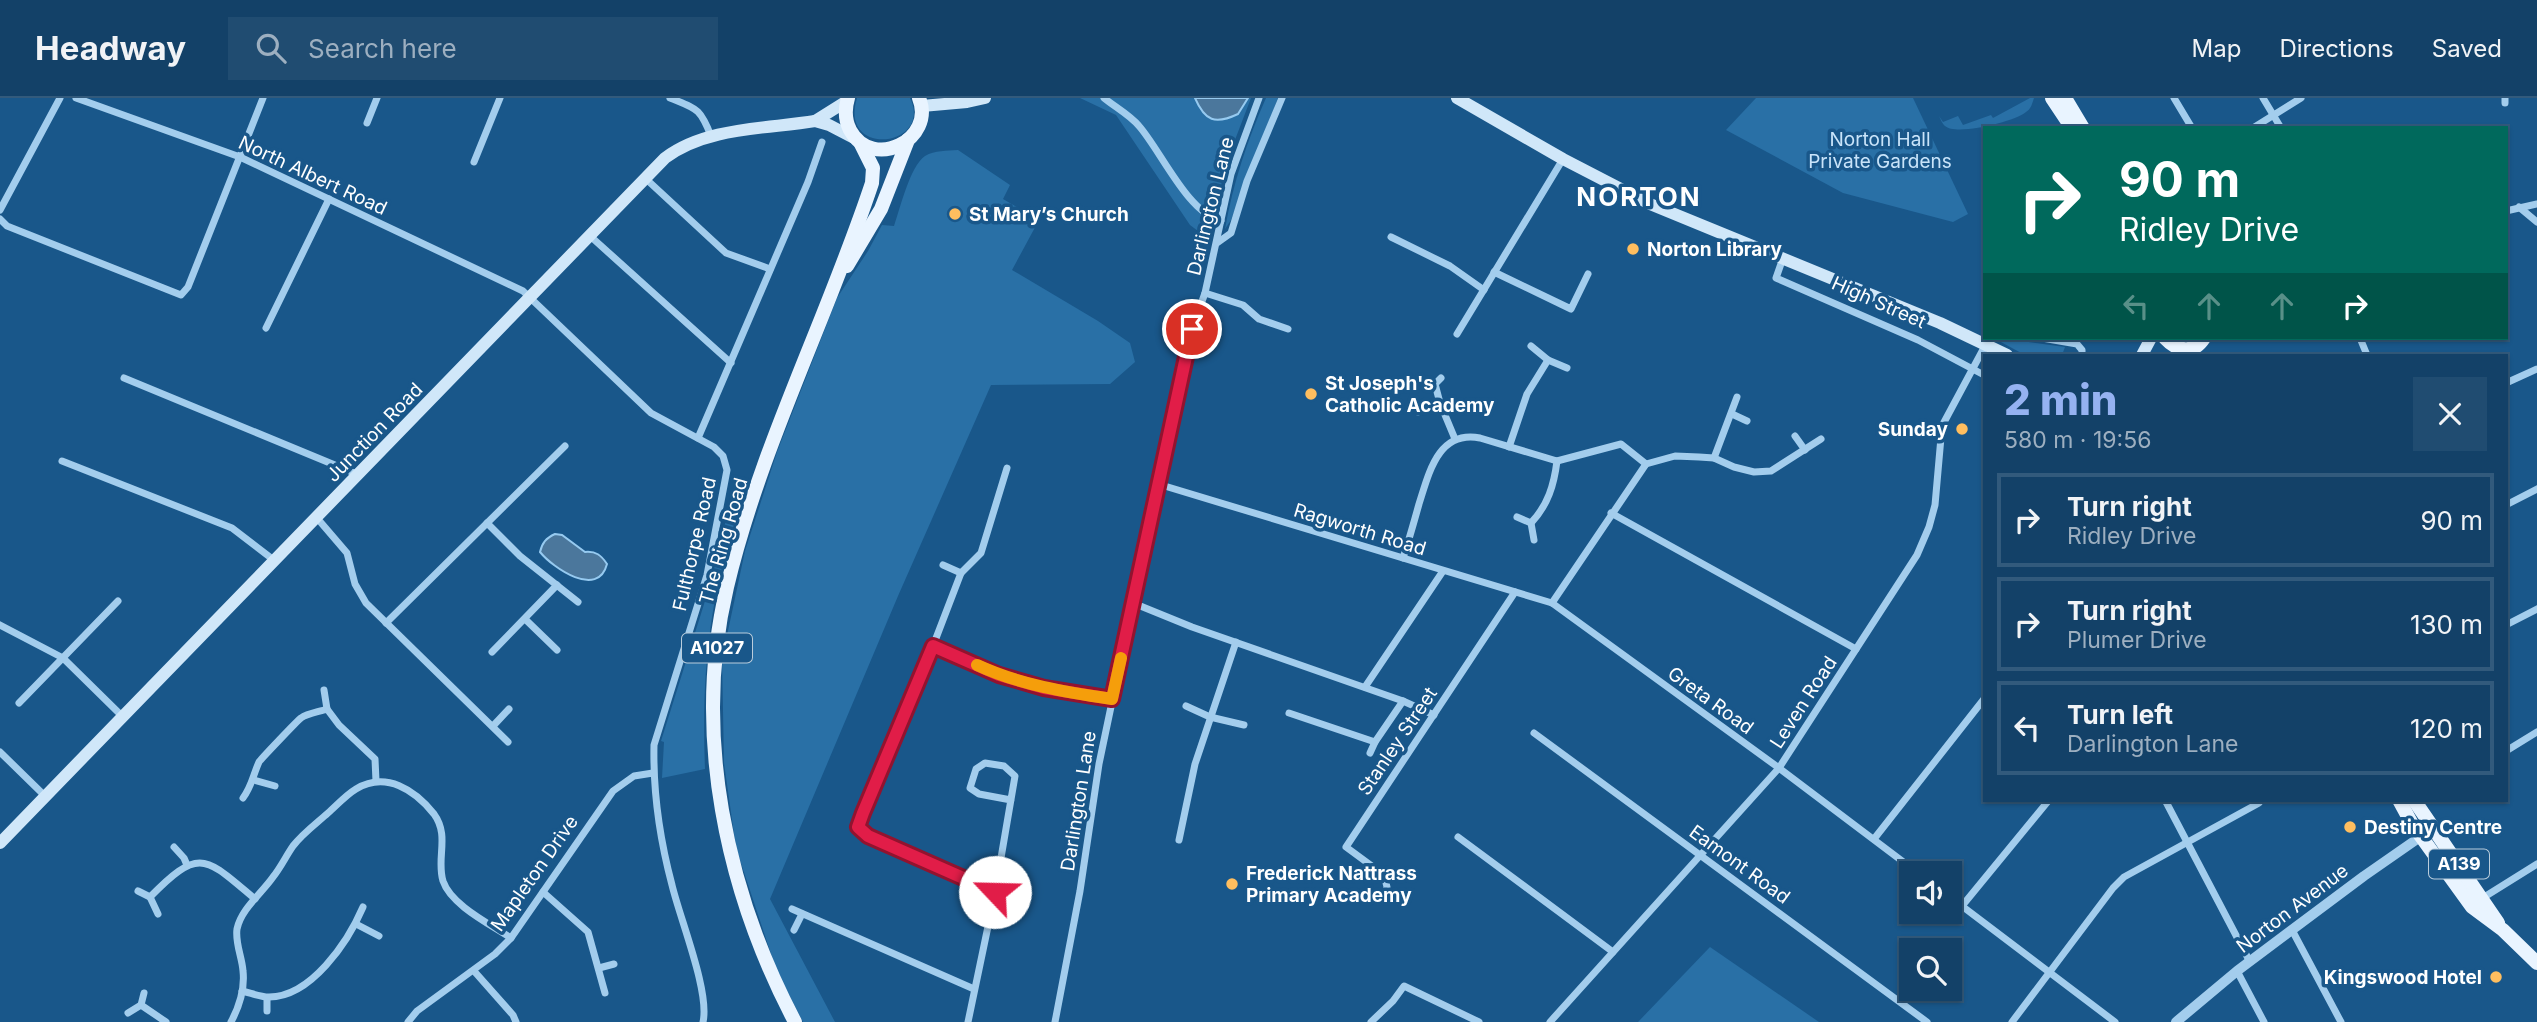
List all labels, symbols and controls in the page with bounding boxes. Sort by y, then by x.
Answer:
search box [228,17,718,80]
text: Headway [35,28,186,68]
icon: search [252,29,290,67]
text: Search here [308,33,457,64]
text: Map [2192,34,2241,63]
text: Directions [2279,34,2394,63]
text: Saved [2432,34,2502,63]
park label: Norton Hall Private Gardens [1808,128,1952,173]
street label: North Albert Road [235,131,391,220]
street label: Darlington Lane [1182,135,1239,278]
text: 90 m [2119,150,2240,209]
icon: right [2004,154,2095,245]
district label: NORTON [1576,181,1702,212]
place label: St Mary’s Church [969,203,1129,226]
marker: St Mary’s Church [947,206,963,222]
text: Ridley Drive [2119,210,2299,249]
place label: Norton Library [1647,238,1782,261]
marker: Norton Library [1625,241,1641,257]
street label: High Street [1828,271,1929,333]
icon: left [2117,287,2155,325]
icon: ahead [2190,287,2228,325]
icon: ahead [2263,287,2301,325]
icon: right [2336,287,2374,325]
pin [1162,299,1222,359]
icon: arrive [1173,310,1211,348]
place label: St Joseph's Catholic Academy [1325,372,1495,417]
text: 2 min [2004,374,2118,425]
button: close [2413,377,2487,451]
street label: Junction Road [321,378,427,487]
marker: St Joseph's Catholic Academy [1303,386,1319,402]
place label: Sunday [1878,418,1949,441]
marker: Sunday [1954,421,1970,437]
text: 580 m · 19:56 [2004,426,2151,454]
street label: Fulthorpe Road [668,475,721,613]
street label: The Ring Road [694,475,753,607]
text: Turn right [2067,491,2192,522]
street label: Ragworth Road [1291,498,1429,561]
icon: right [2008,501,2046,539]
text: 90 m [2420,505,2483,536]
text: Ridley Drive [2067,522,2196,550]
text: Turn right [2067,595,2192,626]
icon: right [2008,605,2046,643]
text: 130 m [2410,609,2483,640]
text: Plumer Drive [2067,626,2207,654]
road number: A1027 [682,634,752,662]
street label: Leven Road [1765,652,1842,753]
street label: Greta Road [1663,662,1758,739]
street label: Stanley Street [1353,683,1442,800]
text: Turn left [2067,699,2173,730]
icon: left [2008,709,2046,747]
text: 120 m [2410,713,2483,744]
street label: Darlington Lane [1056,729,1101,873]
text: Darlington Lane [2067,730,2238,758]
street label: Mapleton Drive [486,811,583,936]
place label: Destiny Centre [2364,816,2502,839]
marker: Destiny Centre [2342,819,2358,835]
street label: Eamont Road [1685,820,1795,909]
road number: A139 [2429,850,2489,878]
position arrow [958,855,1032,929]
street label: Norton Avenue [2232,859,2353,958]
map controls [1899,861,1962,1001]
button: sound [1899,861,1962,924]
place label: Frederick Nattrass Primary Academy [1246,862,1417,907]
marker: Frederick Nattrass Primary Academy [1224,876,1240,892]
button: search [1899,938,1962,1001]
place label: Kingswood Hotel [2324,966,2482,989]
marker: Kingswood Hotel [2488,969,2504,985]

